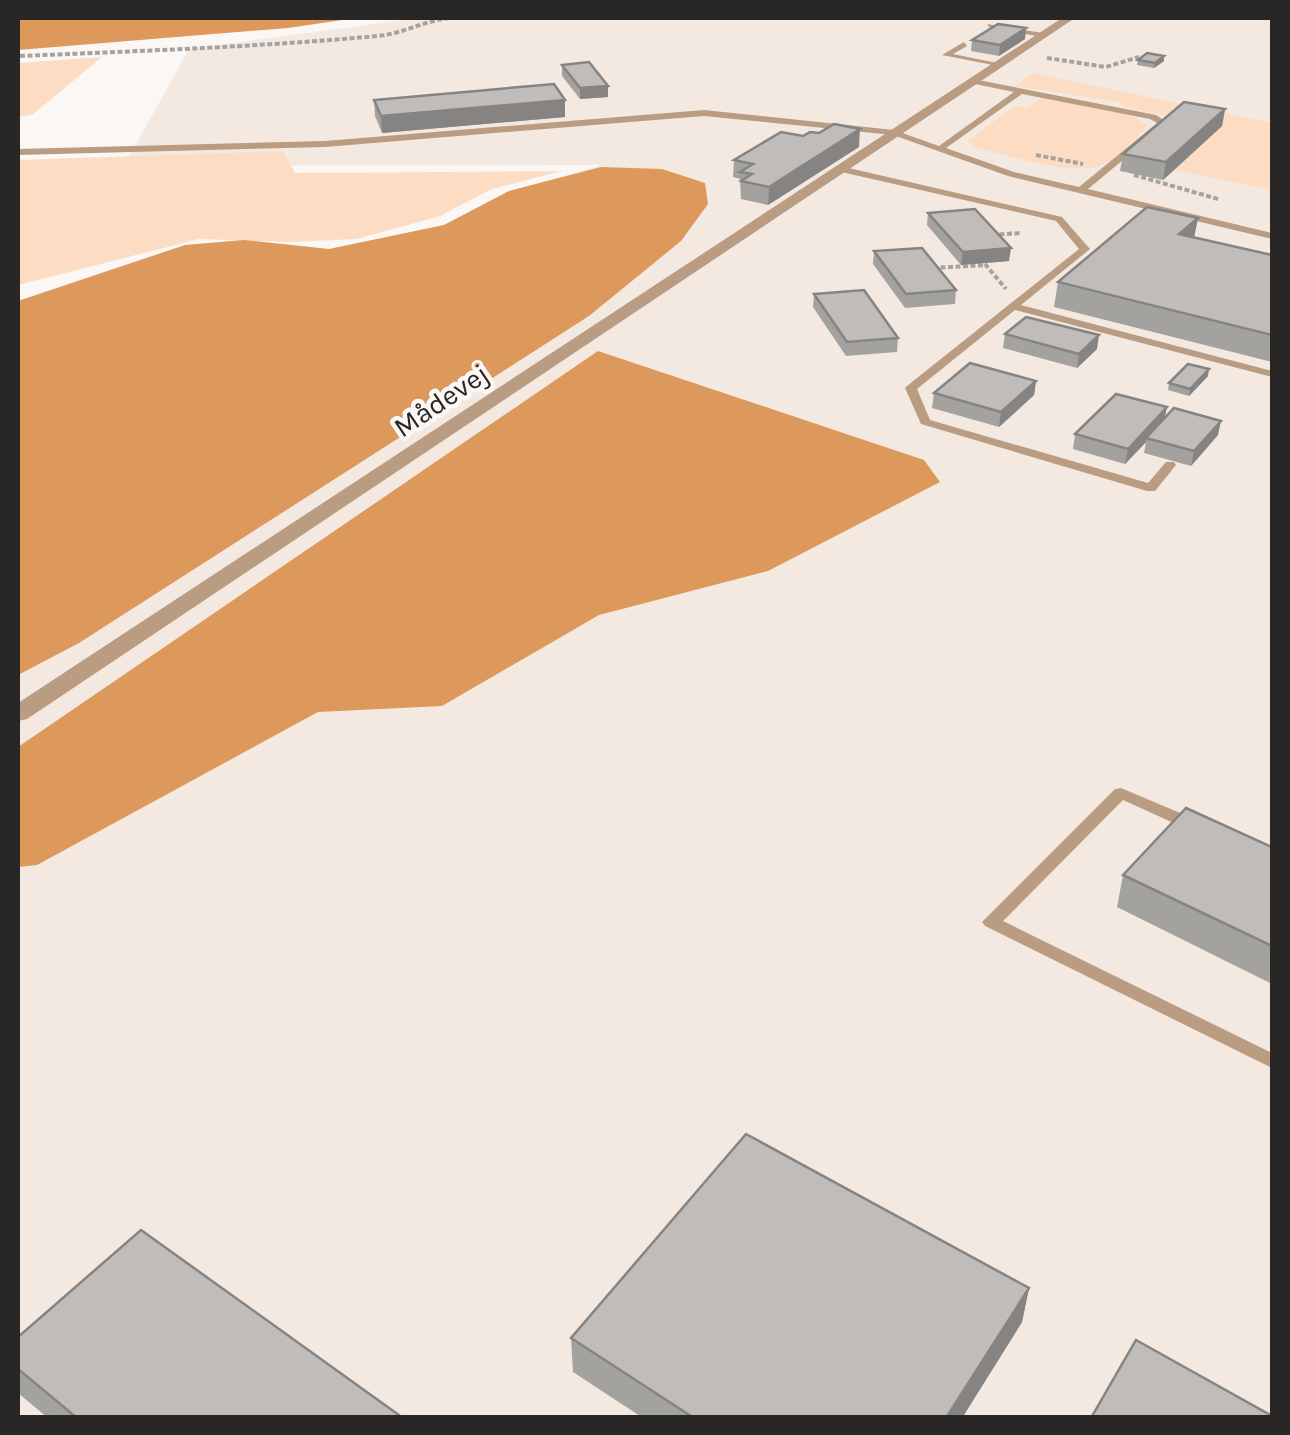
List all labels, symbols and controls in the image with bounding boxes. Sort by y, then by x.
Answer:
street label: Mådevej [388,357,495,444]

